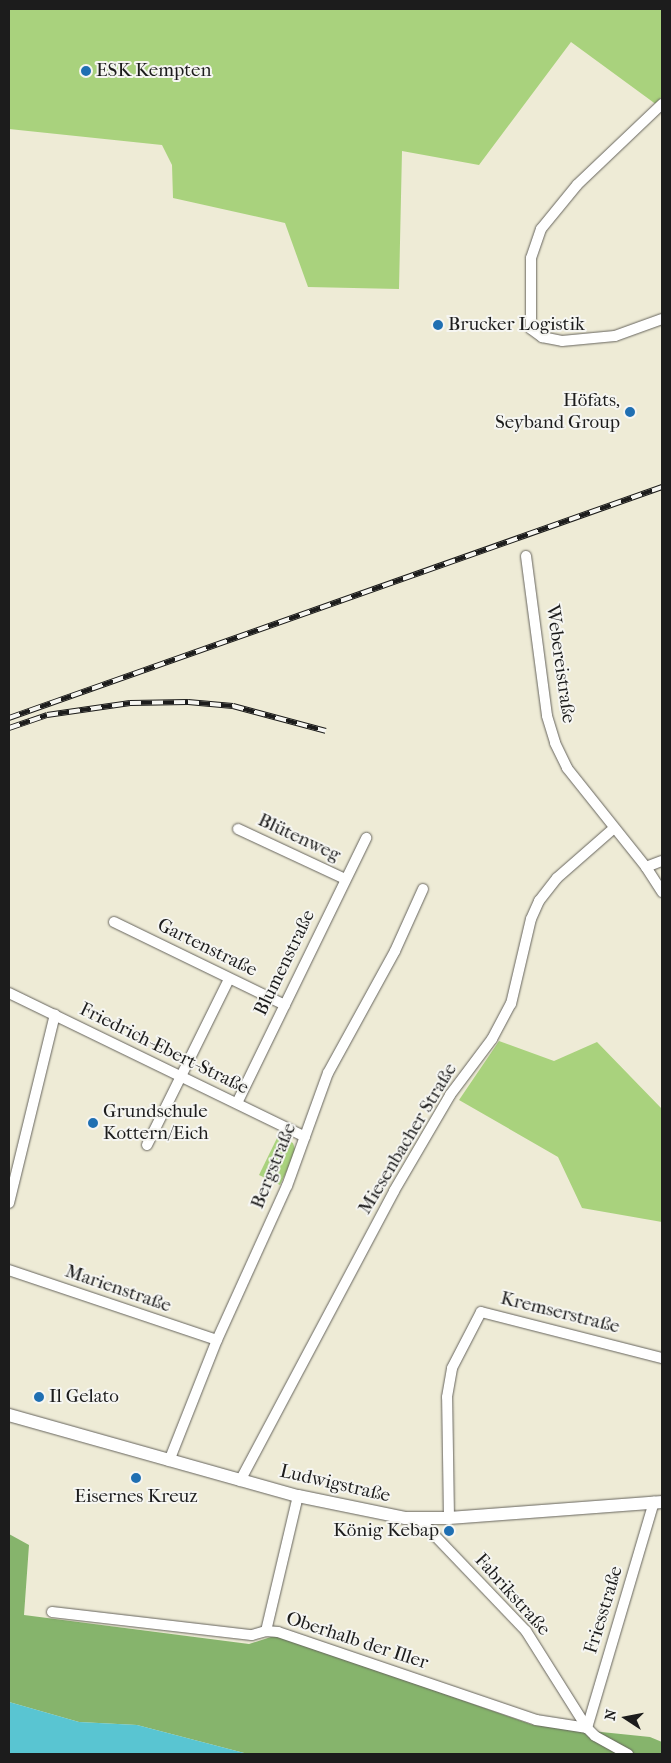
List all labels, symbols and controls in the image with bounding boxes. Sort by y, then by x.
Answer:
place label: ESK Kempten [96,60,212,82]
marker: ESK Kempten [80,65,92,77]
place label: Brucker Logistik [448,314,585,336]
marker: Brucker Logistik [432,319,444,331]
place label: Höfats, Seyband Group [495,390,620,434]
marker: Höfats, Seyband Group [624,406,636,418]
street label: Webereistraße [540,603,580,725]
street label: Blütenweg [254,809,344,867]
street label: Blumenstraße [250,906,320,1020]
street label: Gartenstraße [153,914,261,982]
street label: Friedrich-Ebert-Straße [76,998,252,1100]
street label: Miesenbacher Straße [354,1059,462,1219]
place label: Grundschule Kottern/Eich [103,1101,209,1145]
marker: Grundschule Kottern/Eich [87,1117,99,1129]
street label: Bergstraße [246,1120,302,1212]
street label: Marienstraße [62,1260,174,1318]
street label: Kremserstraße [498,1287,622,1339]
place label: Il Gelato [49,1386,119,1408]
marker: Il Gelato [33,1391,45,1403]
street label: Ludwigstraße [278,1460,392,1508]
marker: Eisernes Kreuz [130,1472,142,1484]
place label: Eisernes Kreuz [74,1486,198,1508]
place label: König Kebap [333,1520,439,1542]
marker: König Kebap [443,1525,455,1537]
street label: Fabrikstraße [469,1549,555,1641]
street label: Friesstraße [580,1563,628,1657]
street label: Oberhalb der Iller [283,1607,431,1675]
north arrow [601,1693,651,1743]
text: N [601,1708,620,1722]

